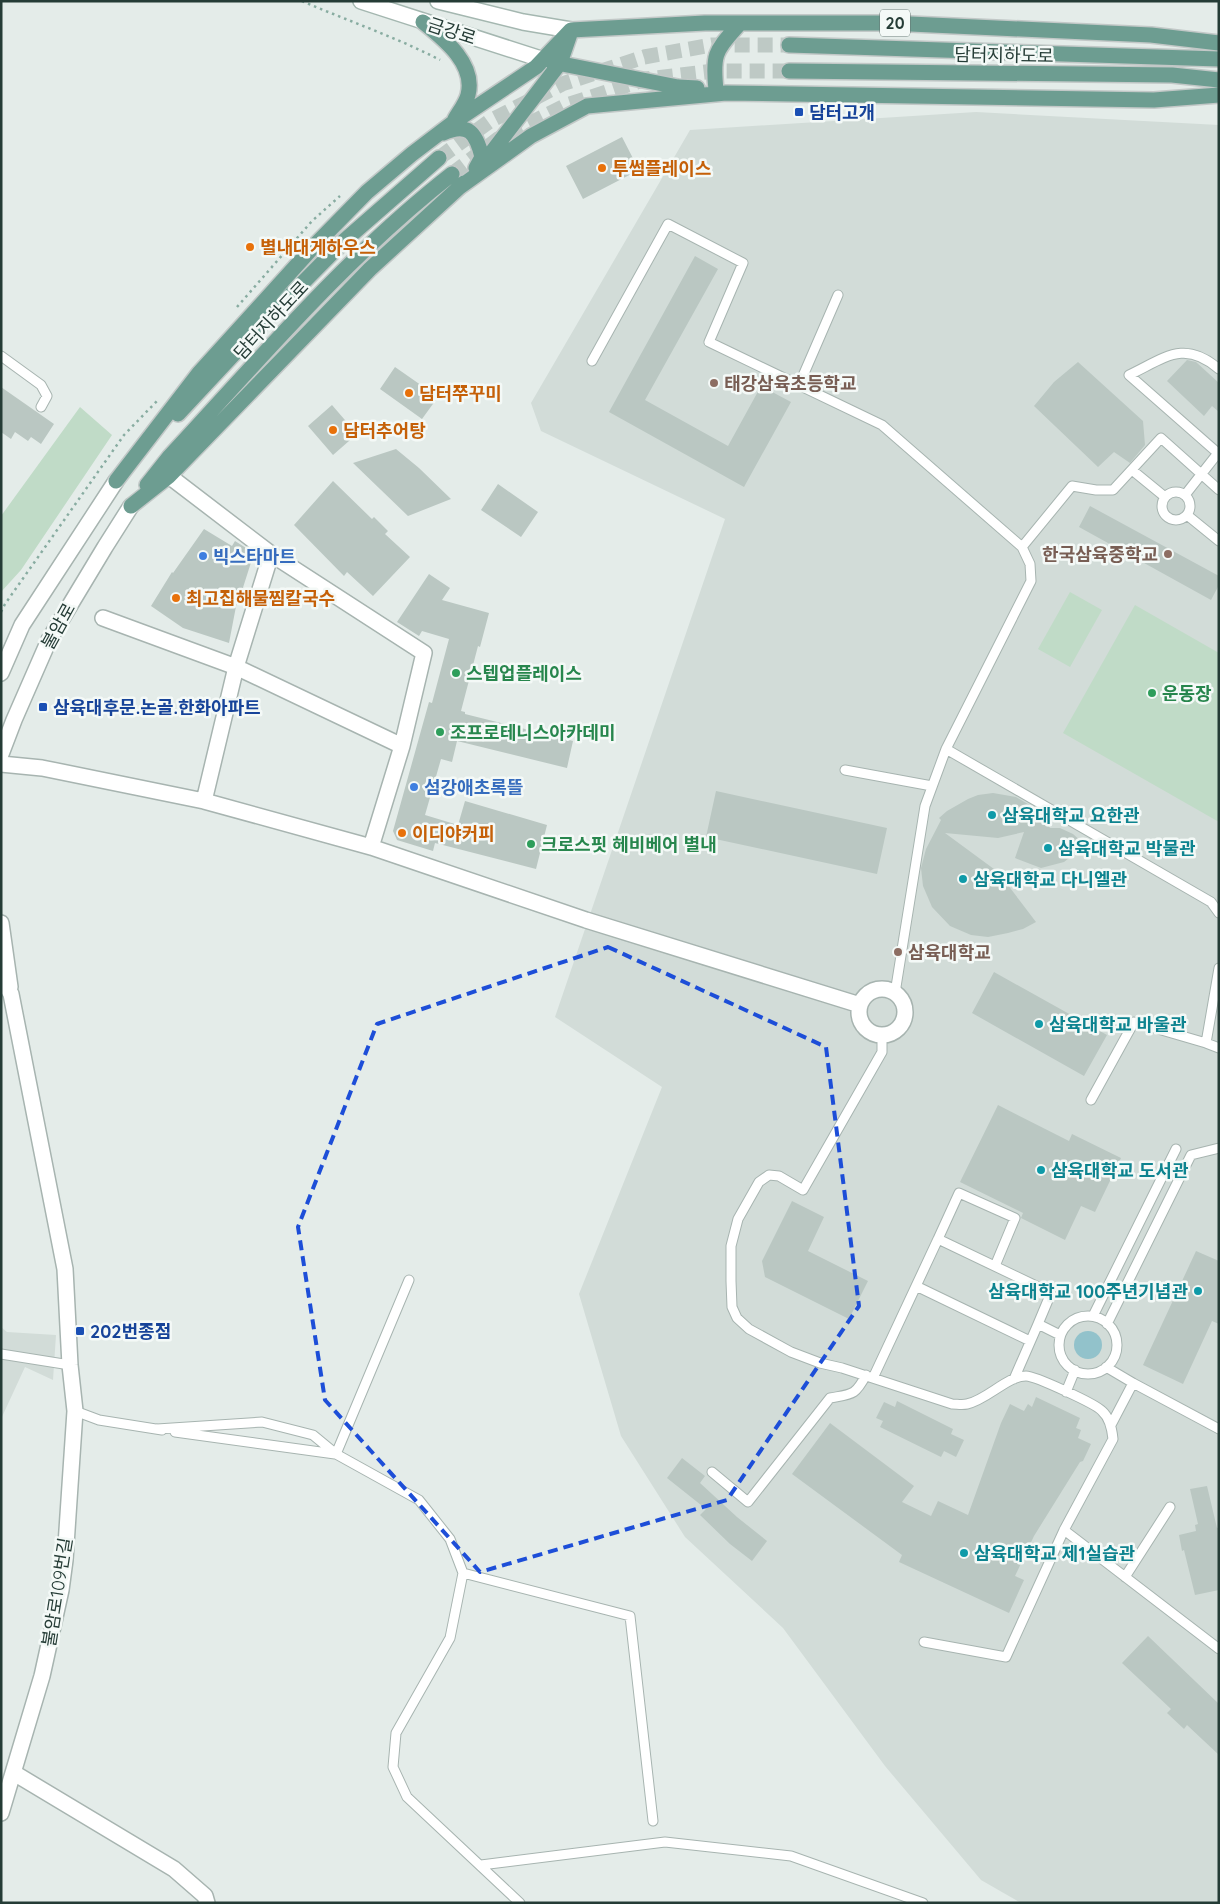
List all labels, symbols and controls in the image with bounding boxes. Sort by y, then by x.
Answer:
road number: 20 [880,9,910,36]
street label: 금강로 [425,12,479,50]
street label: 담터지하도로 [954,43,1054,67]
place label: 담터고개 [809,101,875,124]
marker: 담터고개 [793,106,805,118]
place label: 투썸플레이스 [612,157,711,180]
marker: 투썸플레이스 [596,162,608,174]
place label: 별내대게하우스 [260,236,376,259]
marker: 별내대게하우스 [244,241,256,253]
street label: 담터지하도로 [229,276,313,364]
place label: 태강삼육초등학교 [724,372,856,395]
marker: 태강삼육초등학교 [708,377,720,389]
place label: 담터쭈꾸미 [419,382,502,405]
marker: 담터쭈꾸미 [403,387,415,399]
place label: 담터추어탕 [343,419,426,442]
marker: 담터추어탕 [327,424,339,436]
place label: 한국삼육중학교 [1042,543,1158,566]
place label: 빅스타마트 [213,545,296,568]
marker: 한국삼육중학교 [1162,548,1174,560]
marker: 빅스타마트 [197,550,209,562]
place label: 최고집해물찜칼국수 [186,587,335,610]
marker: 최고집해물찜칼국수 [170,592,182,604]
street label: 불암로 [36,599,80,653]
place label: 스텝업플레이스 [466,662,582,685]
marker: 스텝업플레이스 [450,667,462,679]
place label: 운동장 [1162,682,1212,705]
marker: 운동장 [1146,687,1158,699]
place label: 삼육대후문.논골.한화아파트 [53,696,261,719]
marker: 삼육대후문.논골.한화아파트 [37,701,49,713]
place label: 조프로테니스아카데미 [450,721,616,744]
marker: 조프로테니스아카데미 [434,726,446,738]
place label: 섬강애초록뜰 [424,776,523,799]
marker: 섬강애초록뜰 [408,781,420,793]
place label: 삼육대학교 요한관 [1002,804,1140,827]
marker: 삼육대학교 요한관 [986,809,998,821]
place label: 이디야커피 [412,822,495,845]
marker: 이디야커피 [396,827,408,839]
place label: 크로스핏 헤비베어 별내 [541,833,717,856]
place label: 삼육대학교 박물관 [1058,837,1196,860]
marker: 크로스핏 헤비베어 별내 [525,838,537,850]
marker: 삼육대학교 박물관 [1042,842,1054,854]
place label: 삼육대학교 다니엘관 [973,868,1128,891]
marker: 삼육대학교 다니엘관 [957,873,969,885]
place label: 삼육대학교 [908,941,991,964]
marker: 삼육대학교 [892,946,904,958]
place label: 삼육대학교 바울관 [1049,1013,1187,1036]
marker: 삼육대학교 바울관 [1033,1018,1045,1030]
place label: 삼육대학교 도서관 [1051,1159,1189,1182]
marker: 삼육대학교 도서관 [1035,1164,1047,1176]
place label: 삼육대학교 100주년기념관 [988,1280,1188,1303]
marker: 삼육대학교 100주년기념관 [1192,1285,1204,1297]
place label: 202번종점 [90,1320,171,1343]
marker: 202번종점 [74,1325,86,1337]
street label: 불암로109번길 [37,1536,77,1648]
place label: 삼육대학교 제1실습관 [974,1542,1136,1565]
marker: 삼육대학교 제1실습관 [958,1547,970,1559]

